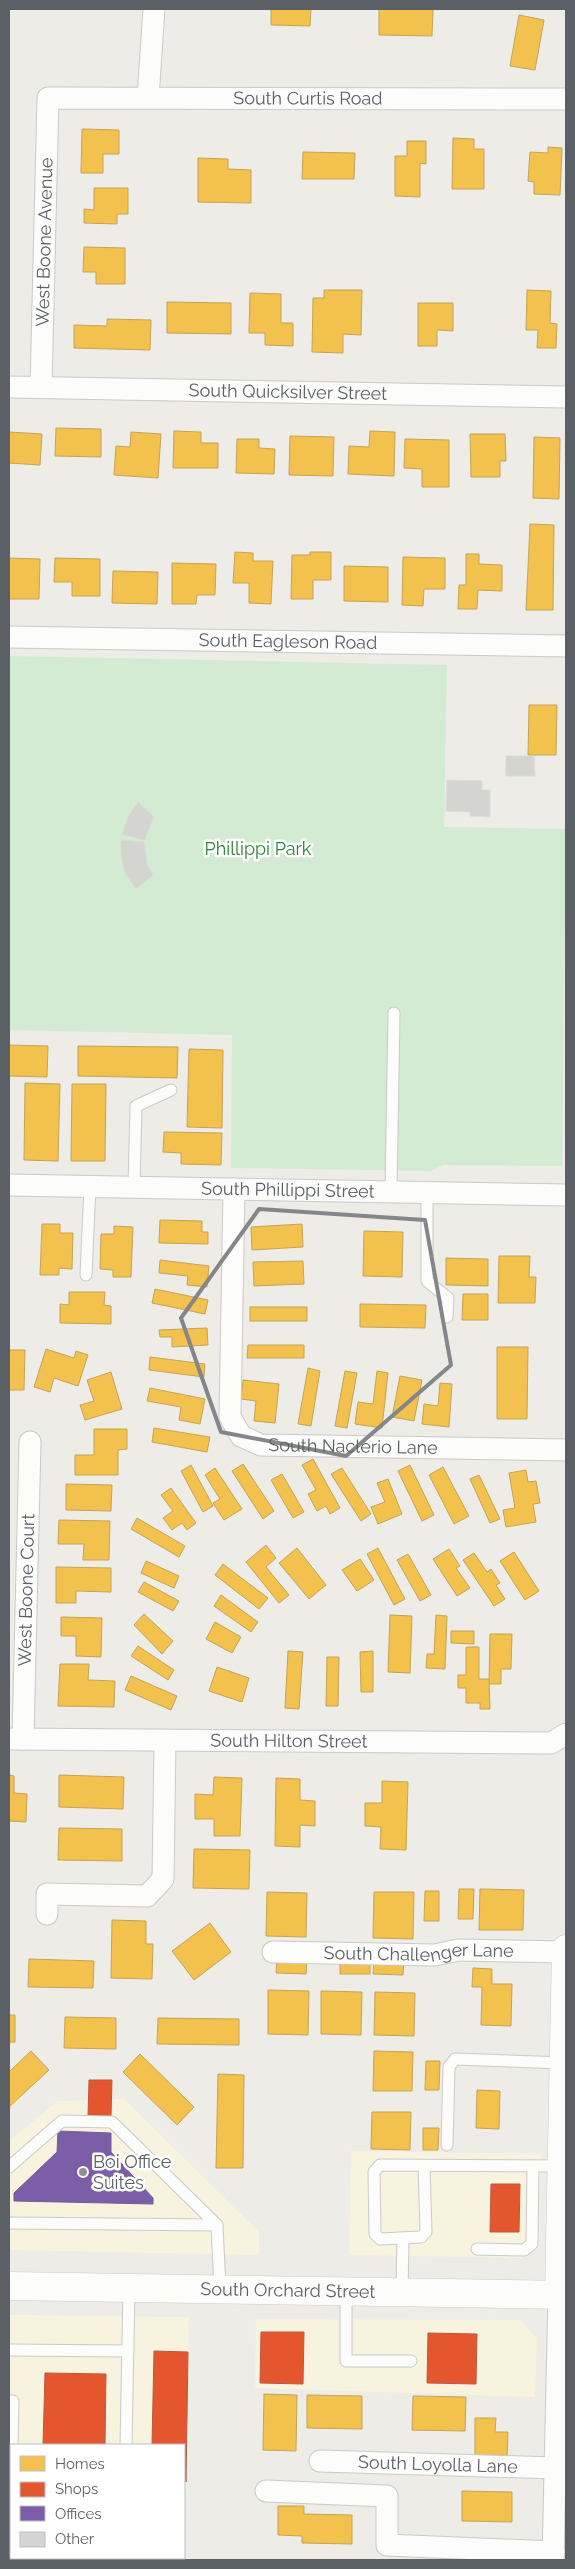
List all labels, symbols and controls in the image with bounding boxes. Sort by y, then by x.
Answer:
street label: South Curtis Road [233,87,383,109]
street label: West Boone Avenue [31,157,57,327]
street label: South Quicksilver Street [189,379,387,404]
street label: South Eagleson Road [199,629,377,653]
park label: Phillippi Park [205,838,312,859]
street label: South Phillippi Street [201,1177,375,1202]
street label: South Naclerio Lane [268,1434,438,1458]
street label: West Boone Court [14,1513,38,1667]
street label: South Hilton Street [210,1729,368,1752]
street label: South Challenger Lane [323,1938,514,1966]
place label: Boi Office Suites [93,2151,172,2193]
marker: Boi Office Suites [77,2166,89,2178]
street label: South Orchard Street [200,2278,376,2302]
legend [10,2444,185,2559]
street label: South Loyolla Lane [358,2451,519,2477]
text: Homes [55,2455,105,2473]
text: Shops [55,2480,98,2498]
text: Offices [55,2505,102,2523]
text: Other [55,2530,95,2548]

